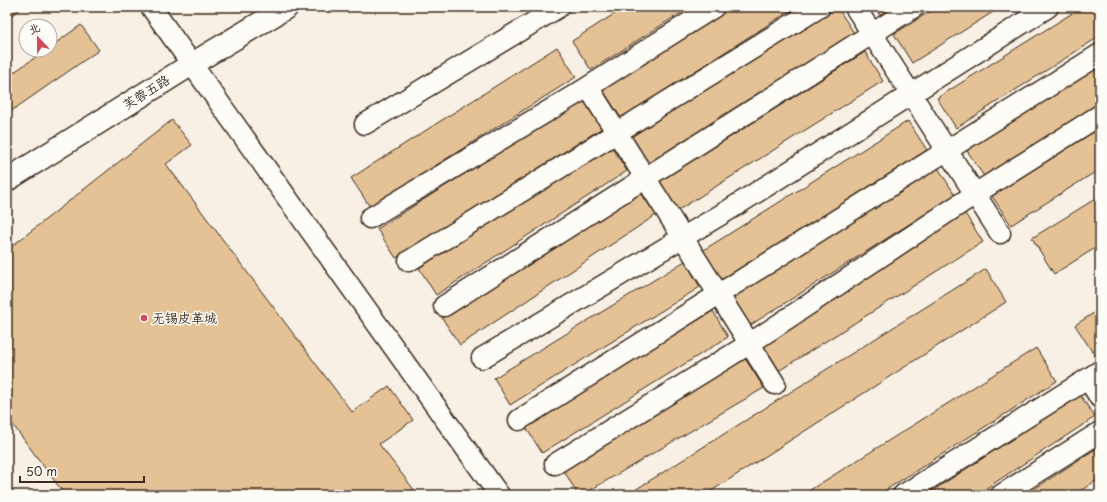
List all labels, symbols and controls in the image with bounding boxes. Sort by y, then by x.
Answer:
north arrow [18,18,58,58]
text: 北 [26,18,42,38]
street label: 芙蓉五路 [119,70,173,113]
place label: 无锡皮革城 [152,308,217,327]
marker: 无锡皮革城 [139,313,149,323]
scale bar [20,458,144,484]
text: 50 m [26,462,57,480]

